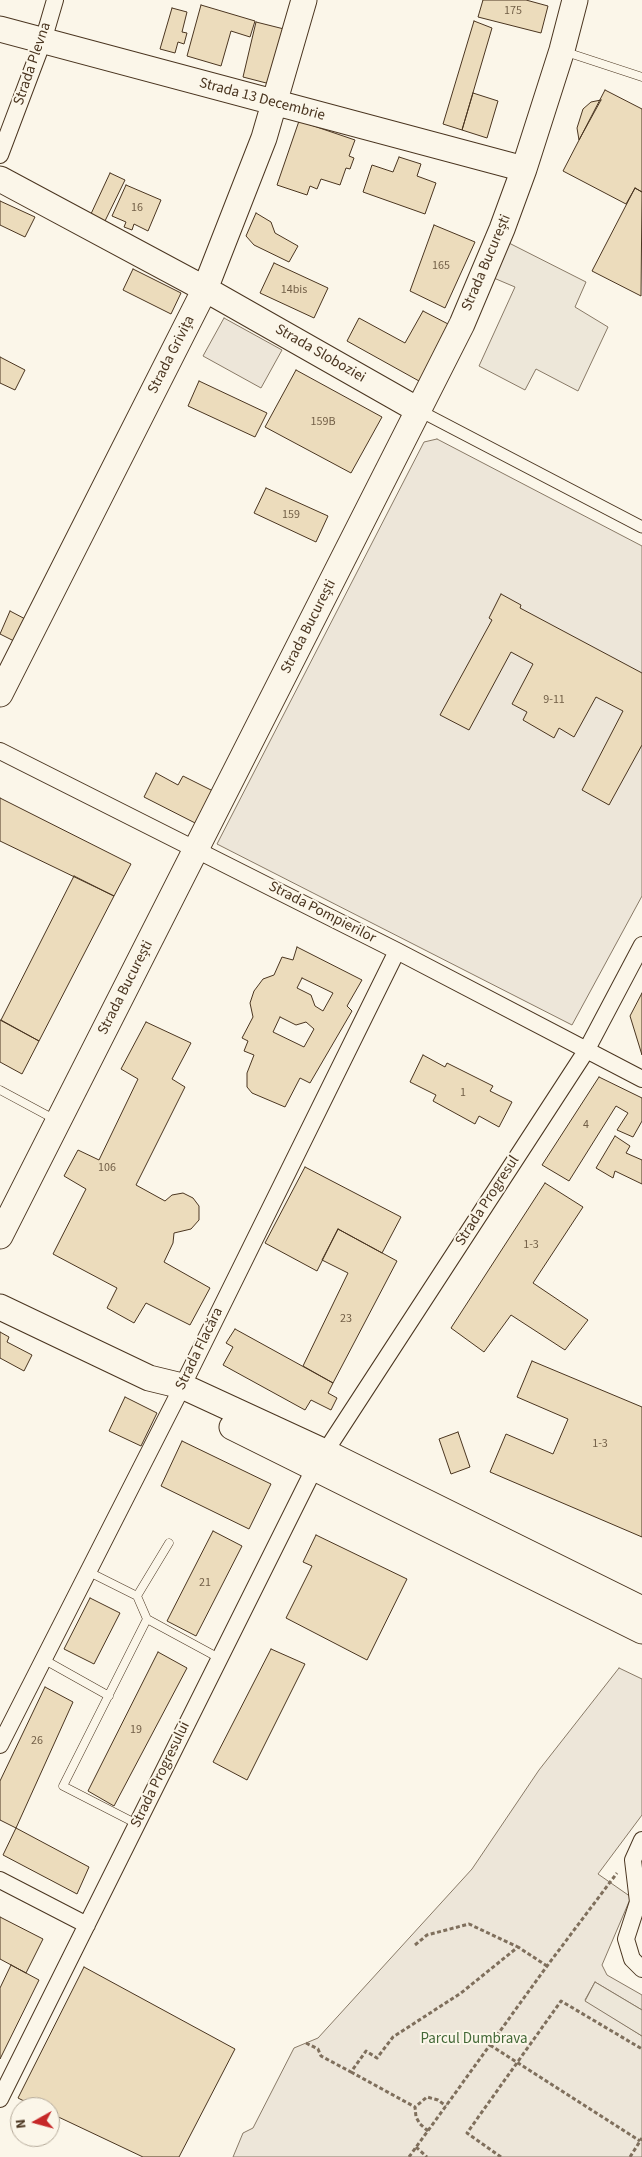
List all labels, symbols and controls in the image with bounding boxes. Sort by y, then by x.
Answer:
house number: 175 [504,4,522,18]
street label: Strada Plevna [10,20,56,108]
street label: Strada 13 Decembrie [197,75,327,125]
house number: 16 [131,201,143,215]
street label: Strada București [459,212,515,314]
house number: 165 [432,259,450,273]
house number: 14bis [281,283,307,297]
street label: Strada Grivița [145,313,199,397]
street label: Strada Sloboziei [272,321,368,387]
house number: 159B [311,415,335,429]
house number: 159 [282,508,300,522]
street label: Strada București [278,577,340,677]
house number: 9-11 [543,693,565,707]
street label: Strada Pompierilor [265,878,379,948]
street label: Strada București [95,938,157,1038]
house number: 1 [460,1086,466,1100]
house number: 4 [583,1118,589,1132]
street label: Strada Progresul [452,1152,524,1250]
house number: 106 [98,1161,116,1175]
house number: 1-3 [523,1238,539,1252]
street label: Strada Flacăra [172,1305,228,1393]
house number: 23 [340,1312,352,1326]
house number: 1-3 [592,1437,608,1451]
house number: 21 [199,1576,211,1590]
street label: Strada Progresului [128,1719,194,1831]
house number: 19 [130,1723,142,1737]
house number: 26 [31,1734,43,1748]
park label: Parcul Dumbrava [420,2031,528,2049]
north arrow [10,2097,60,2147]
text: N [11,2118,32,2130]

